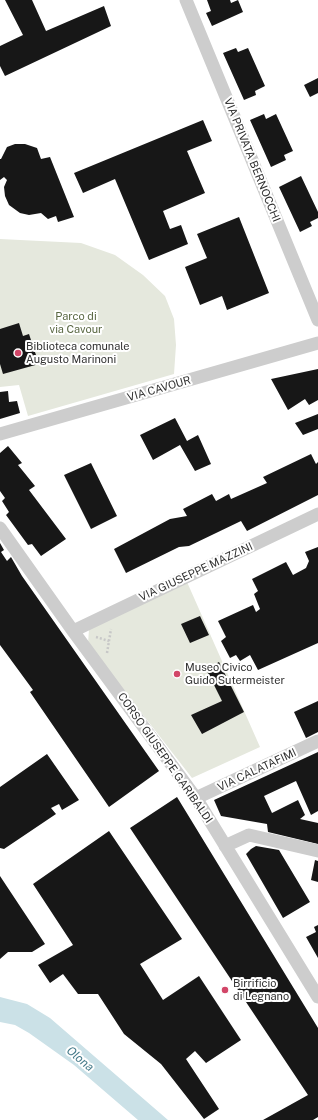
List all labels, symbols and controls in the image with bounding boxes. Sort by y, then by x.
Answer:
street label: VIA PRIVATA BERNOCCHI [221,96,283,224]
park label: Parco di via Cavour [50,310,102,336]
place label: Biblioteca comunale Augusto Marinoni [26,340,130,366]
marker: Biblioteca comunale Augusto Marinoni [13,348,23,358]
street label: VIA CAVOUR [126,374,192,404]
street label: VIA GIUSEPPE MAZZINI [137,540,255,604]
place label: Museo Civico Guido Sutermeister [185,661,285,687]
marker: Museo Civico Guido Sutermeister [172,669,182,679]
street label: CORSO GIUSEPPE GARIBALDI [115,690,215,826]
street label: VIA CALATAFIMI [215,746,299,794]
place label: Birrificio di Legnano [233,977,289,1003]
marker: Birrificio di Legnano [220,985,230,995]
water label: Olona [63,1043,97,1075]

